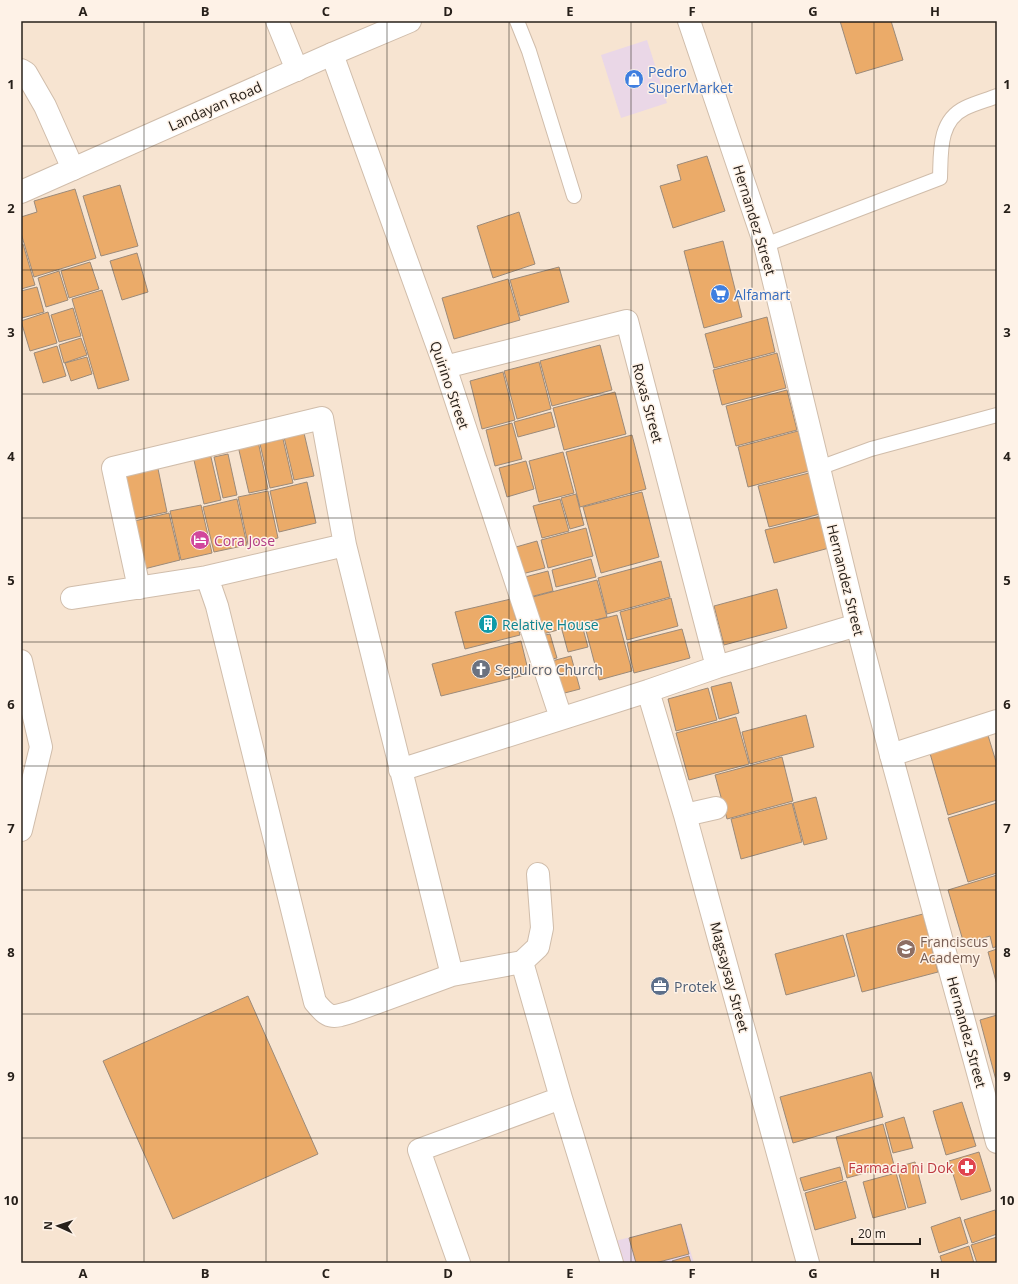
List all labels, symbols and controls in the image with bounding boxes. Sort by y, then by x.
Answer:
text: A [79,2,88,20]
text: B [201,2,210,20]
text: C [322,2,330,20]
text: D [443,2,453,20]
text: E [566,2,574,20]
text: F [688,2,696,20]
text: G [808,2,818,20]
text: H [930,2,940,20]
place label: Pedro SuperMarket [648,62,733,97]
shop icon: Pedro SuperMarket [623,68,645,90]
text: 1 [7,75,15,93]
text: 1 [1003,75,1011,93]
street label: Landayan Road [165,77,265,135]
street label: Hernandez Street [729,162,781,278]
text: 2 [7,199,15,217]
text: 2 [1003,199,1011,217]
supermarket icon: Alfamart [709,283,731,305]
place label: Alfamart [734,285,790,304]
text: 3 [7,323,15,341]
text: 3 [1003,323,1011,341]
street label: Quirino Street [426,338,474,432]
street label: Roxas Street [628,361,668,445]
text: 4 [7,447,15,465]
text: 4 [1003,447,1011,465]
street label: Hernandez Street [823,522,869,638]
hotel icon: Cora Jose [189,529,211,551]
place label: Cora Jose [214,531,275,550]
text: 5 [7,571,15,589]
text: 5 [1003,571,1011,589]
building icon: Relative House [477,613,499,635]
place label: Relative House [502,615,599,634]
church icon: Sepulcro Church [470,658,492,680]
place label: Sepulcro Church [495,660,603,679]
text: 6 [7,695,15,713]
text: 6 [1003,695,1011,713]
text: 7 [7,819,15,837]
text: 7 [1003,819,1011,837]
street label: Magsaysay Street [706,920,754,1034]
place label: Franciscus Academy [920,932,989,967]
school or university icon: Franciscus Academy [895,938,917,960]
text: 8 [7,943,15,961]
text: 8 [1003,943,1011,961]
street label: Hernandez Street [943,974,991,1090]
office icon: Protek [649,975,671,997]
place label: Protek [674,977,717,996]
text: 9 [7,1067,15,1085]
text: 9 [1003,1067,1011,1085]
pharmacy icon: Farmacia ni Dok [956,1156,978,1178]
place label: Farmacia ni Dok [848,1158,954,1177]
text: 10 [4,1191,18,1209]
text: 10 [1000,1191,1014,1209]
north arrow [38,1206,78,1246]
scale bar [852,1220,920,1246]
text: N [40,1221,55,1230]
text: 20 m [858,1225,886,1242]
text: A [79,1264,88,1282]
text: B [201,1264,210,1282]
text: C [322,1264,330,1282]
text: D [443,1264,453,1282]
text: E [566,1264,574,1282]
text: F [688,1264,696,1282]
text: G [808,1264,818,1282]
text: H [930,1264,940,1282]

